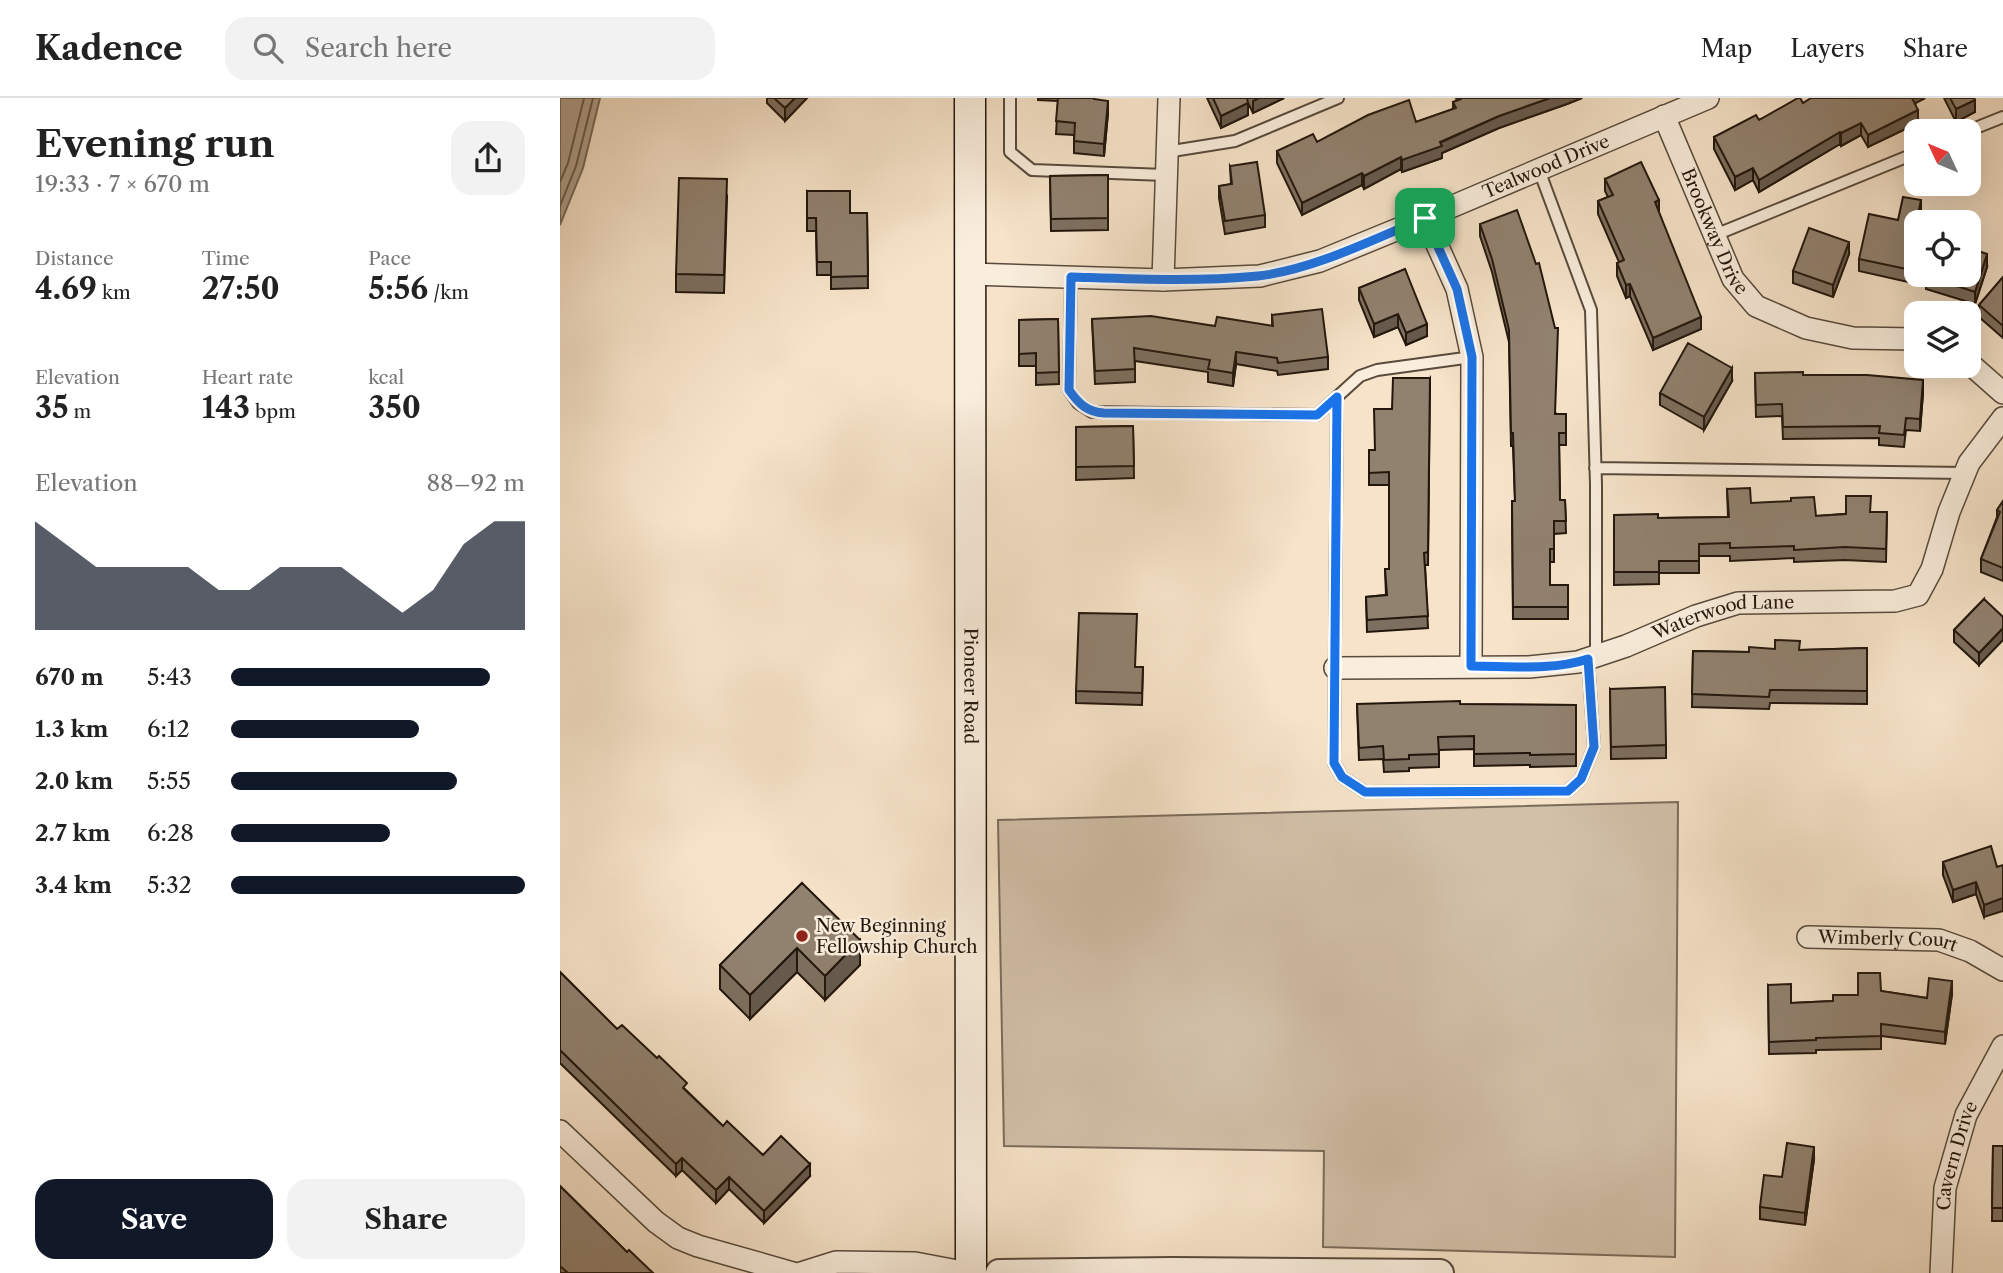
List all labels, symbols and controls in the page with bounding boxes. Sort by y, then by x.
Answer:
search box [225,17,715,80]
text: Kadence [35,28,183,69]
icon: search [249,29,287,67]
text: Search here [305,32,452,64]
text: Map [1701,34,1752,63]
text: Layers [1790,34,1865,63]
text: Share [1903,34,1968,63]
north arrow [1904,119,1981,196]
map controls [1904,119,1981,378]
text: Evening run [35,120,275,167]
button: share [451,121,525,195]
street label: Tealwood Drive [1479,130,1613,203]
street label: Brookway Drive [1676,165,1753,299]
text: 19:33 · 7 × 670 m [35,170,210,198]
pin [1395,188,1455,248]
icon: arrive [1406,199,1444,237]
button: locate [1904,210,1981,287]
text: Distance [35,247,114,270]
text: Time [202,247,250,270]
text: Pace [368,247,411,270]
text: 4.69 [35,270,97,307]
text: 27:50 [202,270,280,307]
text: 5:56 [368,270,428,307]
text: km [97,281,131,304]
text: /km [428,281,469,304]
button: layers [1904,301,1981,378]
text: Elevation [35,366,120,389]
text: Heart rate [202,366,293,389]
text: kcal [368,366,404,389]
text: 35 [35,389,69,426]
text: 143 [202,389,250,426]
text: 350 [368,389,421,426]
text: m [69,400,91,423]
text: bpm [250,400,296,423]
text: Elevation [35,469,138,497]
text: 88–92 m [426,469,525,497]
street label: Waterwood Lane [1648,591,1794,645]
street label: Pioneer Road [959,628,982,744]
text: 670 m [35,663,104,691]
text: 5:43 [147,663,192,691]
text: 1.3 km [35,715,109,743]
text: 6:12 [147,715,190,743]
text: 2.0 km [35,767,113,795]
text: 5:55 [147,767,191,795]
text: 2.7 km [35,819,111,847]
text: 6:28 [147,819,194,847]
text: 3.4 km [35,871,112,899]
text: 5:32 [147,871,192,899]
place label: New Beginning Fellowship Church [816,915,978,958]
street label: Wimberly Court [1817,926,1961,957]
marker: New Beginning Fellowship Church [794,928,810,944]
street label: Cavern Drive [1933,1097,1982,1211]
button: Save [35,1179,273,1259]
button: Share [287,1179,525,1259]

